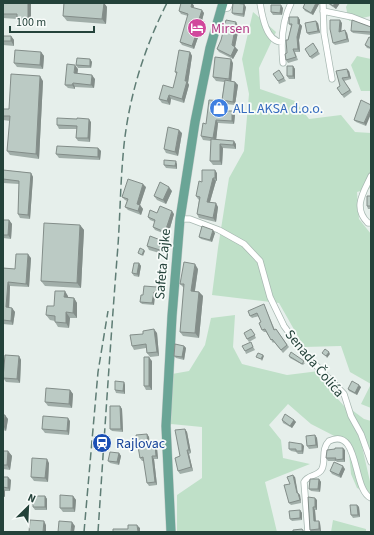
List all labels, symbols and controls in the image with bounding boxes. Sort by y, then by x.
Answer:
scale bar [10,8,94,34]
text: 100 m [16,14,46,31]
hotel icon: Mirsen [186,17,208,39]
place label: Mirsen [211,19,250,39]
shop icon: ALL AKSA d.o.o. [208,97,230,119]
place label: ALL AKSA d.o.o. [233,99,323,119]
street label: Safeta Zajke [150,228,176,300]
street label: Senada Čolića [280,326,348,402]
station icon: Rajlovac [91,432,113,454]
place label: Rajlovac [116,434,166,454]
north arrow [8,487,48,527]
text: N [25,490,38,507]

